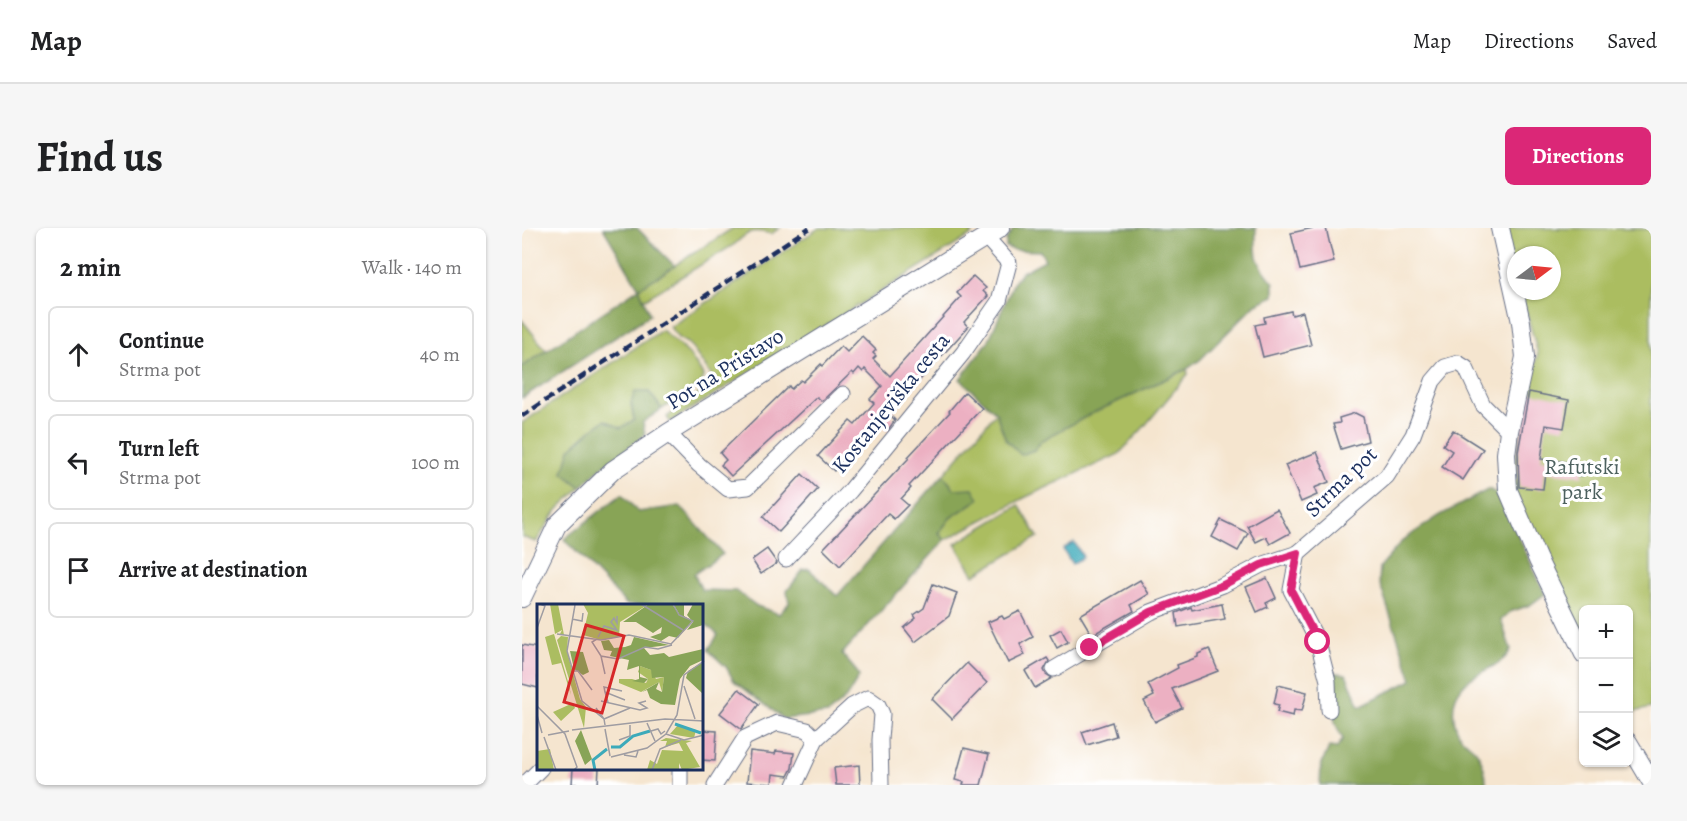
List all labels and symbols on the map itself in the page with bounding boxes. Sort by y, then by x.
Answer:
north arrow [1507,246,1561,300]
street label: Pot na Pristavo [661,321,789,417]
street label: Kostanjeviška cesta [825,326,958,480]
street label: Strma pot [1298,440,1384,524]
park label: Rafutski park [1544,452,1620,507]
inset map [537,604,704,770]
route start [1304,628,1330,654]
route end [1076,634,1102,660]

